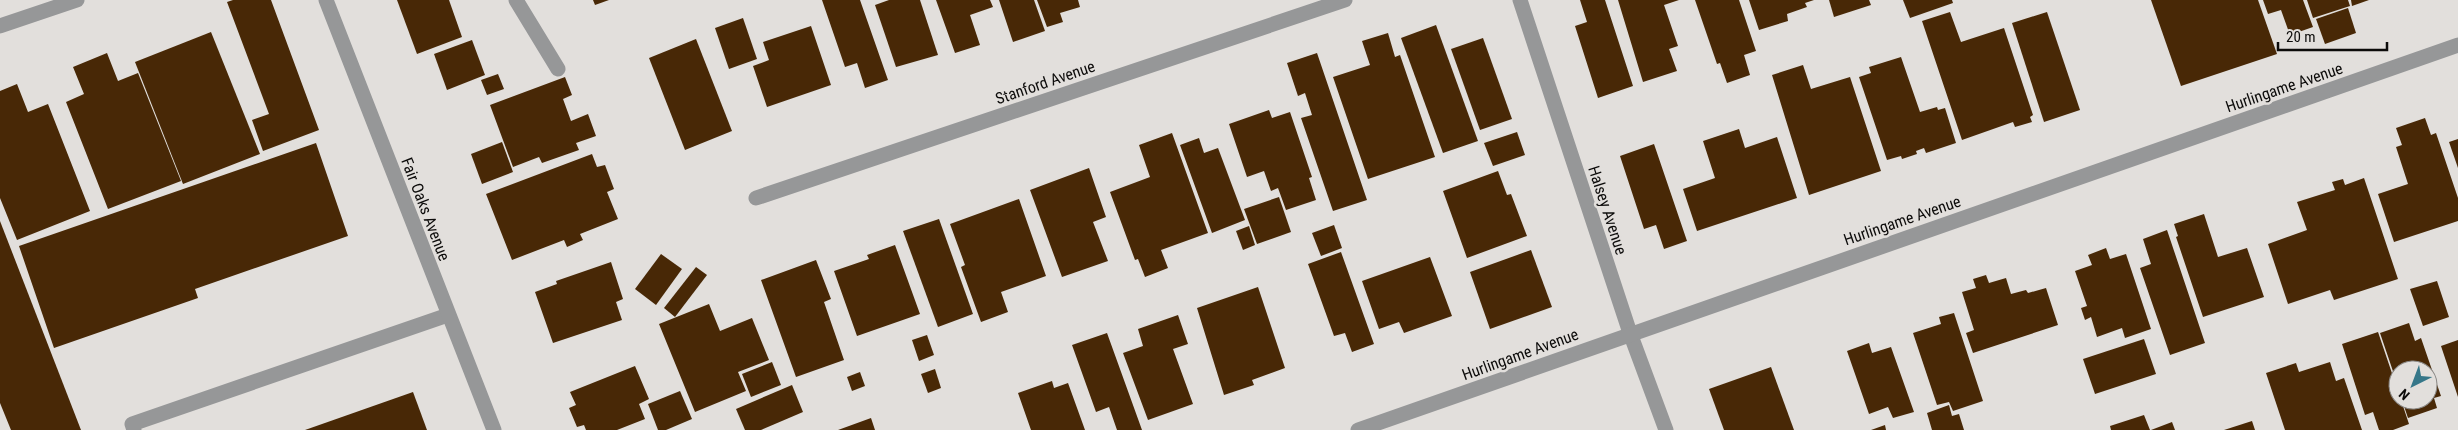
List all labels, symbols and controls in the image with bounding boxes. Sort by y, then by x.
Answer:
scale bar [2278,20,2387,52]
text: 20 m [2286,28,2316,46]
street label: Stanford Avenue [993,57,1097,108]
street label: Hurlingame Avenue [2223,59,2345,116]
street label: Fair Oaks Avenue [397,155,454,263]
street label: Halsey Avenue [1584,163,1631,257]
street label: Hurlingame Avenue [1841,192,1963,249]
street label: Hurlingame Avenue [1459,325,1581,384]
north arrow [2388,360,2438,410]
text: N [2396,386,2413,403]

